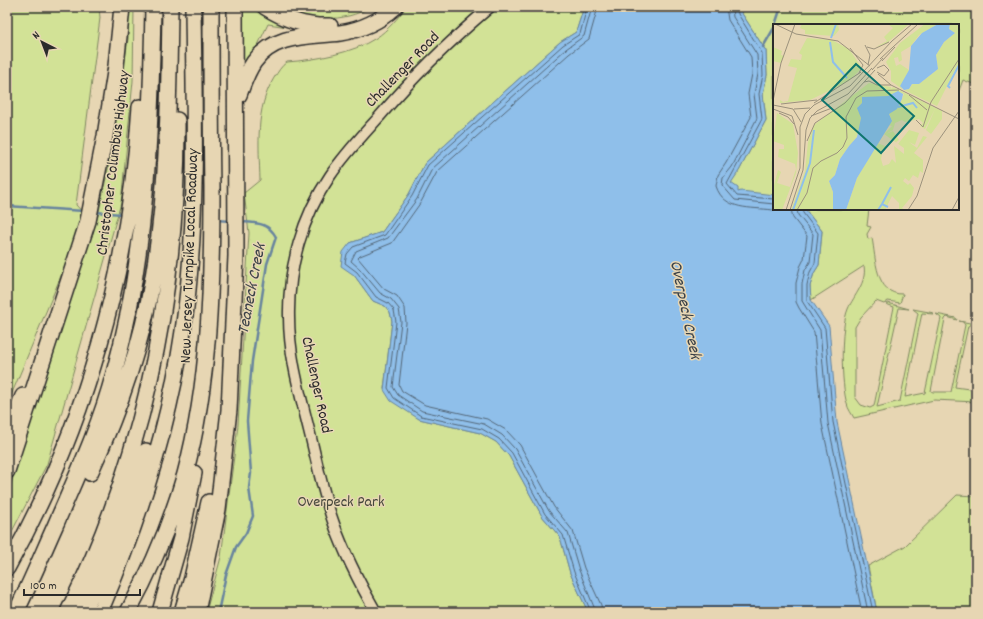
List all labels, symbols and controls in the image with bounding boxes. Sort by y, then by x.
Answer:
north arrow [22,22,62,62]
inset map [773,24,959,210]
street label: Challenger Road [361,27,445,113]
text: N [29,28,44,44]
street label: Christopher Columbus Highway [91,69,137,257]
street label: New Jersey Turnpike Local Roadway [175,148,205,364]
water label: Teaneck Creek [232,240,274,336]
water label: Overpeck Creek [662,258,707,364]
street label: Challenger Road [295,335,337,435]
park label: Overpeck Park [297,491,385,514]
scale bar [24,571,140,597]
text: 100 m [30,578,57,595]

